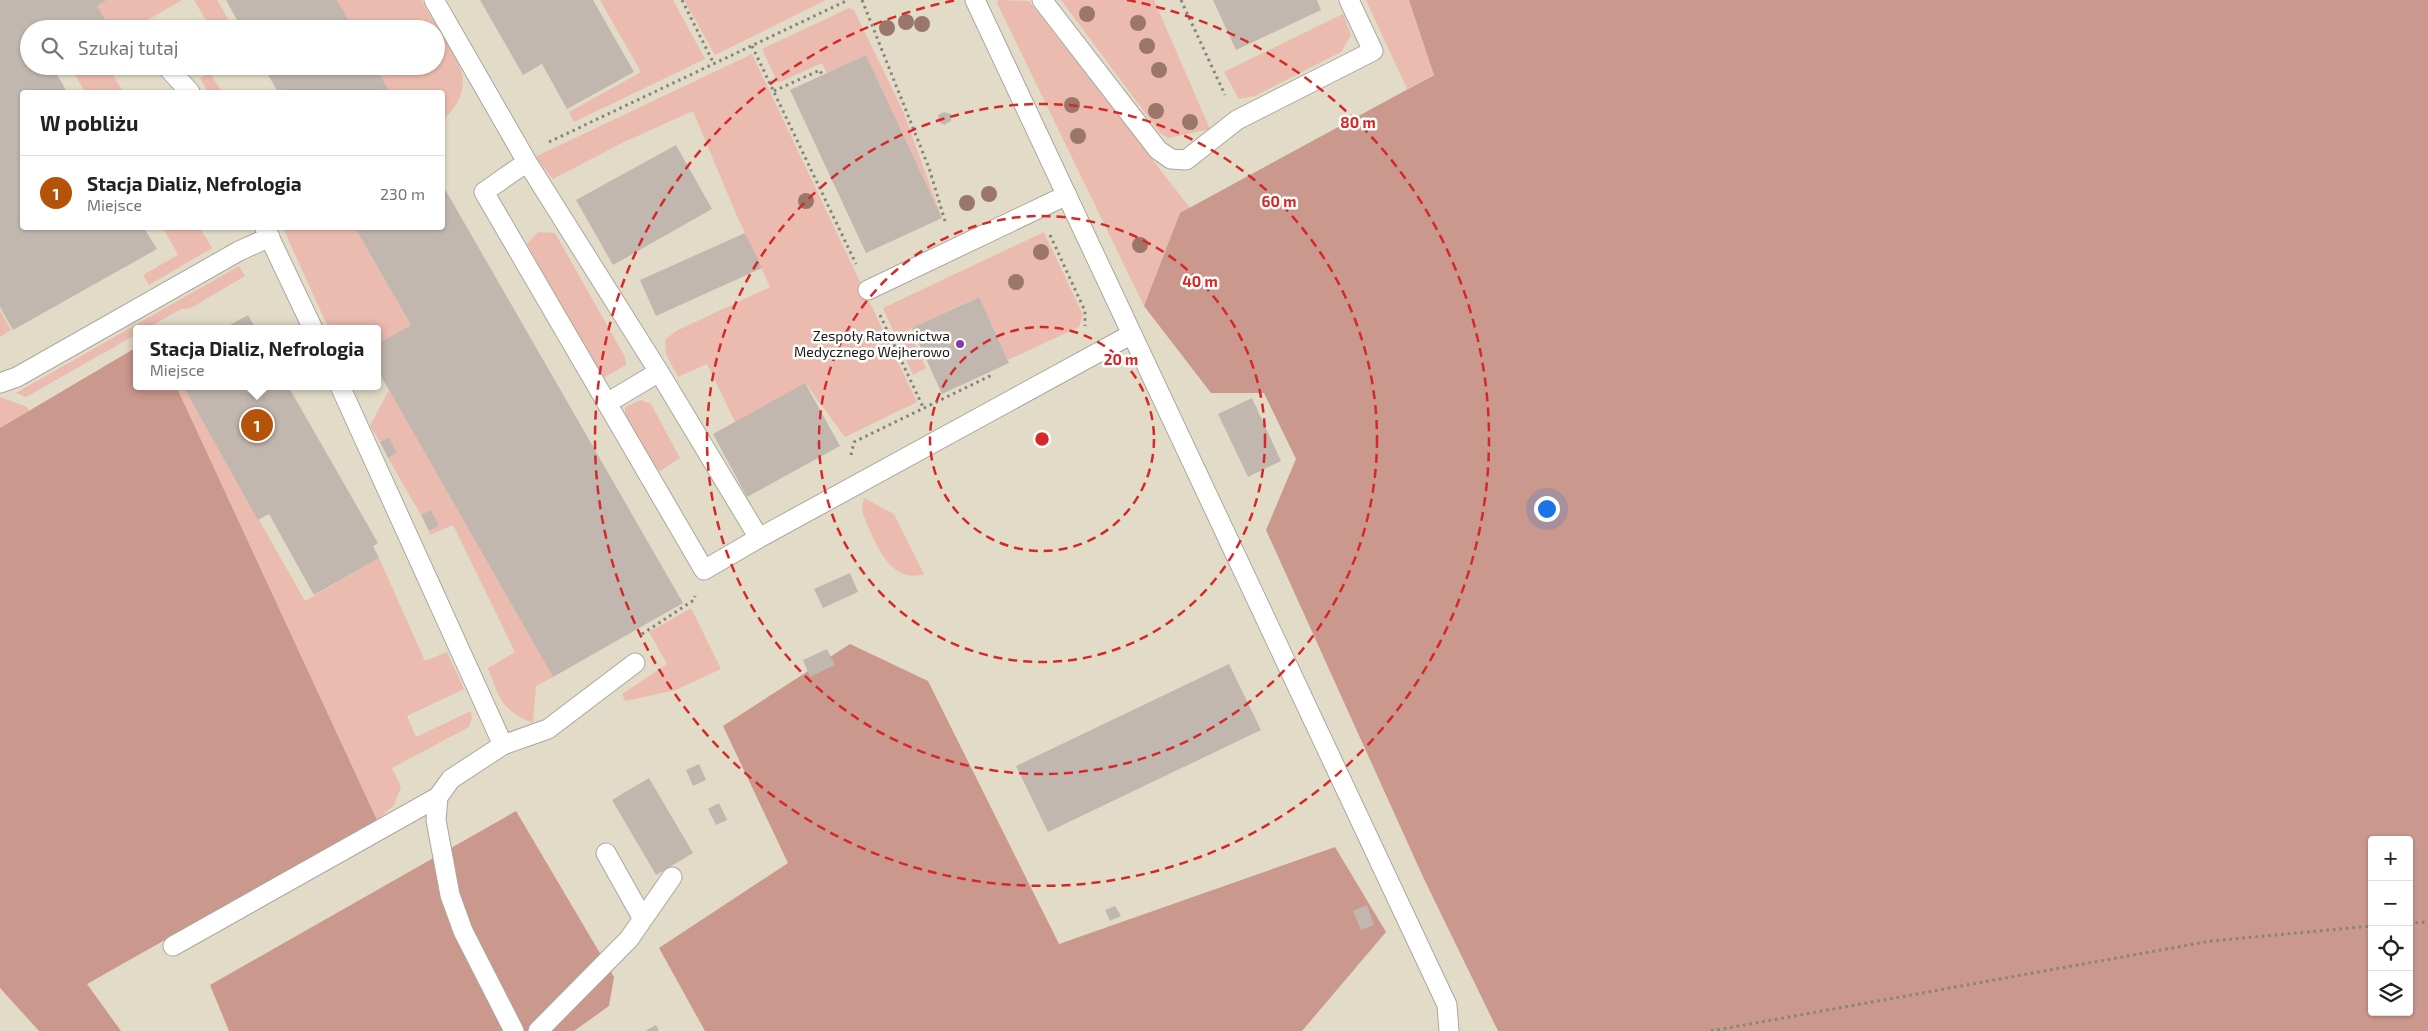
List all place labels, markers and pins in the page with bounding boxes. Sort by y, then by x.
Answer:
place label: Zespoły Ratownictwa Medycznego Wejherowo [794,327,950,360]
marker: Zespoły Ratownictwa Medycznego Wejherowo [954,338,966,350]
pin: 1 [241,406,273,444]
centre of rings [1033,430,1051,448]

